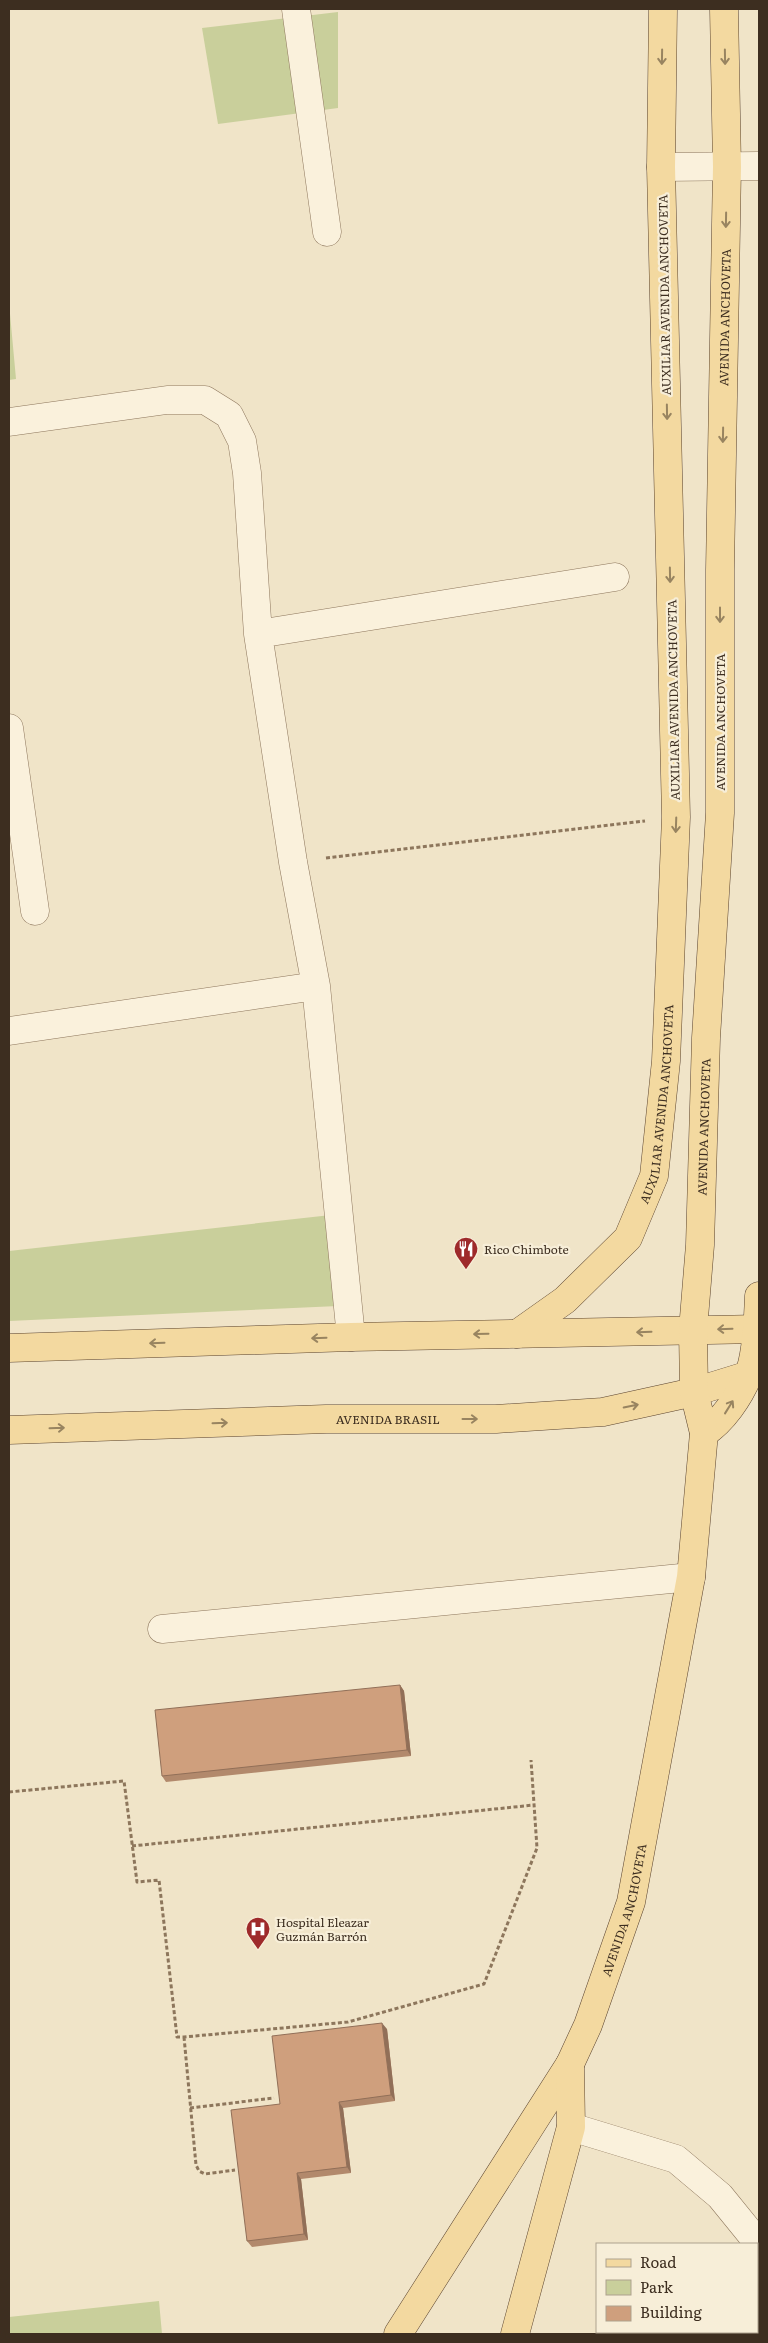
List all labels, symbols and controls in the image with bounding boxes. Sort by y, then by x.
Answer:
one-way arrow [657,49,667,65]
one-way arrow [720,49,730,65]
street label: AUXILIAR AVENIDA ANCHOVETA [653,194,675,396]
one-way arrow [722,212,731,228]
street label: AVENIDA ANCHOVETA [714,248,735,386]
one-way arrow [662,404,672,420]
one-way arrow [718,427,727,443]
one-way arrow [666,567,675,583]
street label: AUXILIAR AVENIDA ANCHOVETA [662,599,684,801]
one-way arrow [715,606,725,623]
street label: AVENIDA ANCHOVETA [711,653,729,791]
one-way arrow [671,817,680,833]
street label: AUXILIAR AVENIDA ANCHOVETA [634,1004,677,1206]
street label: AVENIDA ANCHOVETA [692,1058,714,1196]
restaurant icon: Rico Chimbote [453,1236,479,1270]
place label: Rico Chimbote [484,1240,569,1258]
one-way arrow [717,1325,733,1334]
one-way arrow [636,1327,652,1336]
one-way arrow [474,1330,490,1339]
one-way arrow [311,1333,328,1343]
one-way arrow [149,1338,165,1348]
one-way arrow [623,1400,639,1410]
one-way arrow [725,1400,735,1414]
street label: AVENIDA BRASIL [336,1410,440,1428]
one-way arrow [462,1414,478,1424]
one-way arrow [212,1418,228,1427]
one-way arrow [49,1424,65,1433]
street label: AVENIDA ANCHOVETA [597,1842,651,1979]
place label: Hospital Eleazar Guzmán Barrón [276,1913,369,1945]
hospital icon: Hospital Eleazar Guzmán Barrón [245,1916,271,1950]
legend [596,2243,758,2333]
text: Road [640,2250,676,2273]
text: Park [640,2275,674,2298]
text: Building [640,2300,702,2323]

